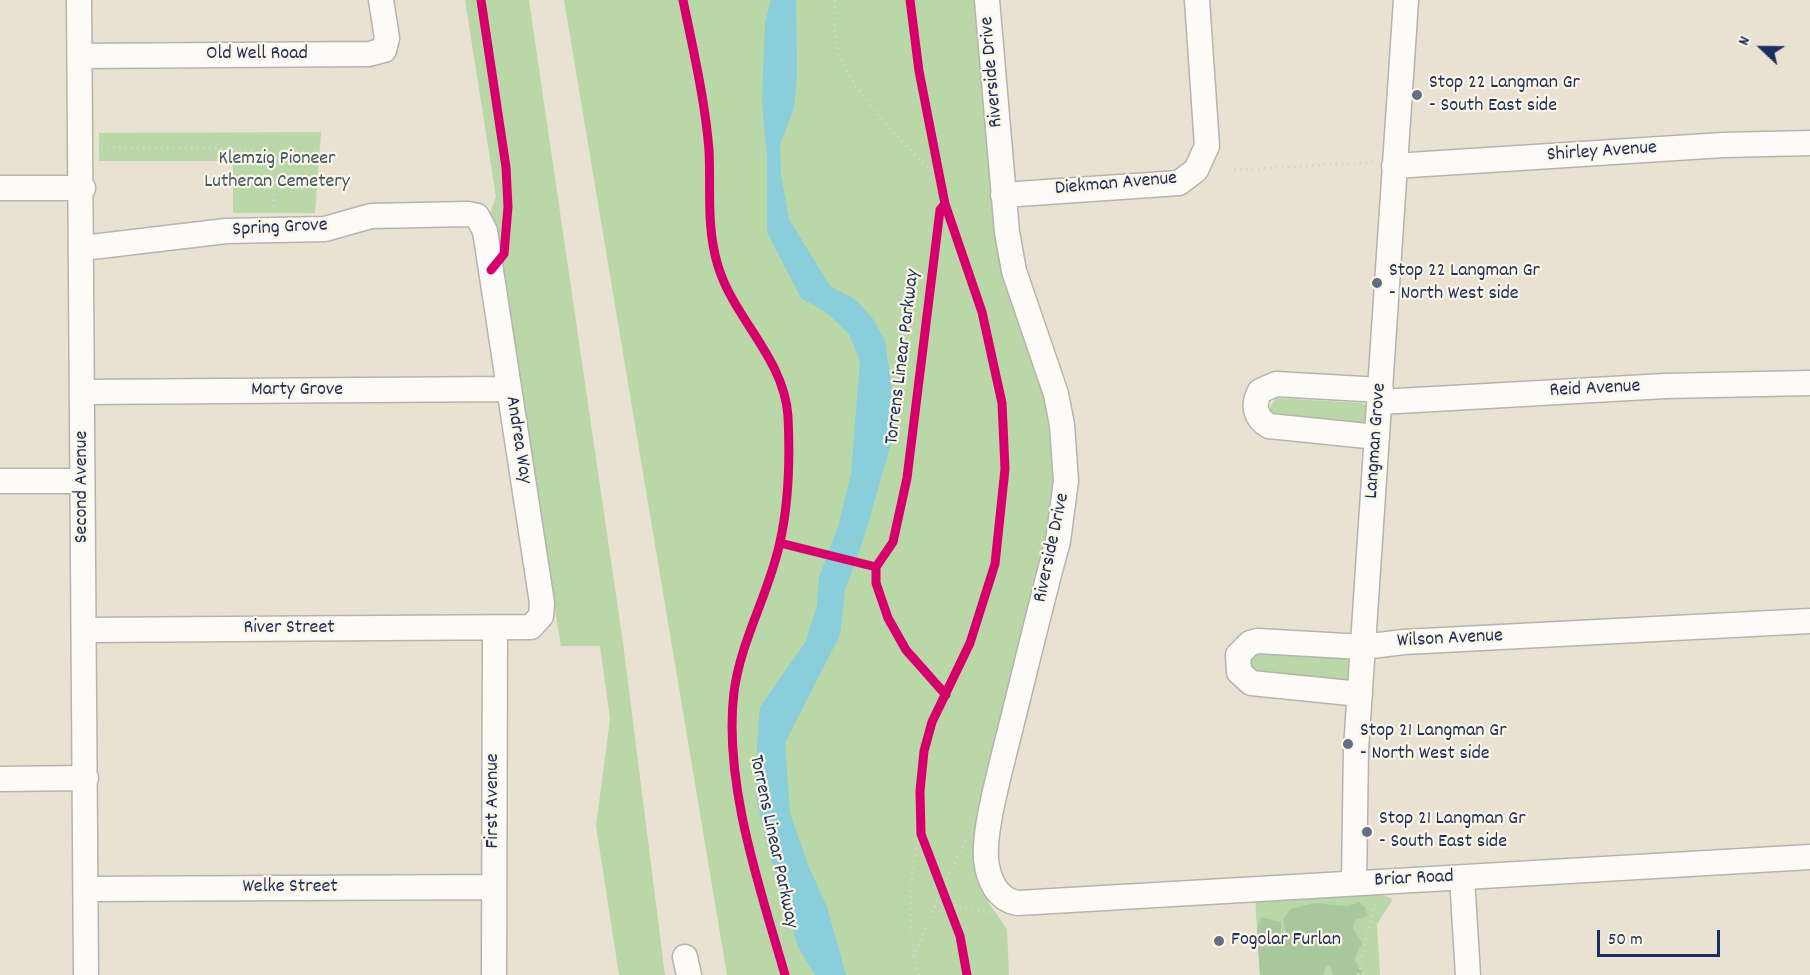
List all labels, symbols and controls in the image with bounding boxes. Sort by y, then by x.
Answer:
street label: Riverside Drive [976,15,1010,129]
north arrow [1732,18,1792,78]
text: N [1733,33,1757,49]
street label: Old Well Road [206,43,308,67]
place label: Stop 22 Langman Gr - South East side [1429,72,1580,119]
marker: Stop 22 Langman Gr - South East side [1410,88,1424,102]
street label: Shirley Avenue [1546,137,1658,169]
park label: Klemzig Pioneer Lutheran Cemetery [204,148,350,195]
street label: Diekman Avenue [1054,168,1178,202]
street label: Spring Grove [232,215,328,243]
place label: Stop 22 Langman Gr - North West side [1389,260,1540,307]
street label: Torrens Linear Parkway [881,268,927,446]
marker: Stop 22 Langman Gr - North West side [1370,276,1384,290]
street label: Reid Avenue [1549,376,1641,404]
street label: Marty Grove [251,379,343,403]
street label: Langman Grove [1361,382,1393,500]
street label: Andrea Way [498,394,536,486]
street label: Second Avenue [71,431,95,543]
street label: Riverside Drive [1030,491,1076,605]
street label: River Street [243,617,335,641]
street label: Wilson Avenue [1397,625,1503,655]
place label: Stop 21 Langman Gr - North West side [1360,720,1507,767]
marker: Stop 21 Langman Gr - North West side [1341,737,1355,751]
street label: First Avenue [482,753,506,849]
street label: Torrens Linear Parkway [742,753,802,931]
place label: Stop 21 Langman Gr - South East side [1379,808,1526,855]
marker: Stop 21 Langman Gr - South East side [1360,825,1374,839]
street label: Briar Road [1374,866,1454,894]
street label: Welke Street [242,876,338,900]
scale bar [1600,918,1723,956]
text: 50 m [1608,928,1643,953]
place label: Fogolar Furlan [1231,929,1341,953]
marker: Fogolar Furlan [1212,934,1226,948]

